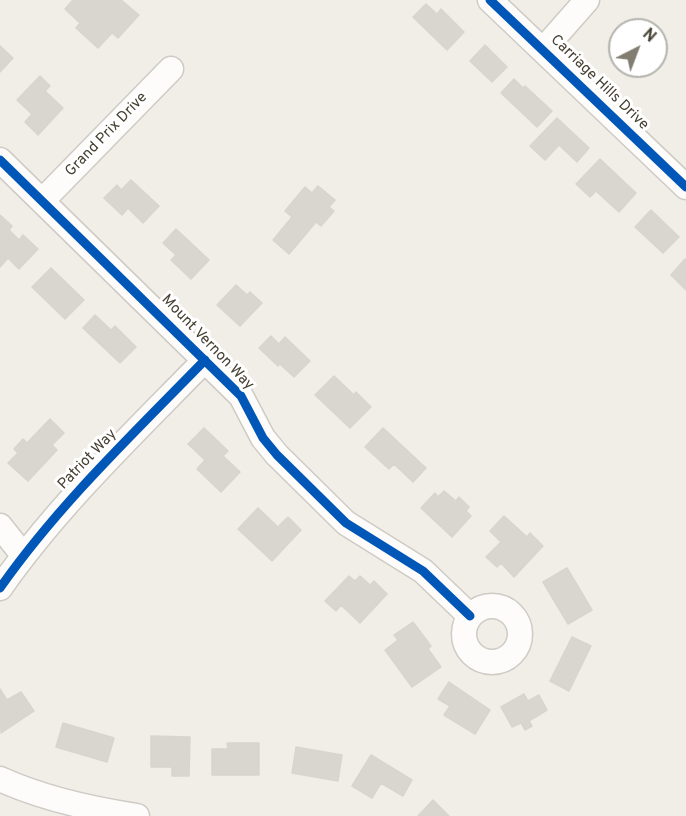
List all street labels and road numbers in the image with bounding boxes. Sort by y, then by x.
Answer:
street label: Carriage Hills Drive [546,32,652,134]
street label: Grand Prix Drive [62,89,152,181]
street label: Mount Vernon Way [157,292,257,394]
street label: Patriot Way [55,426,121,494]

